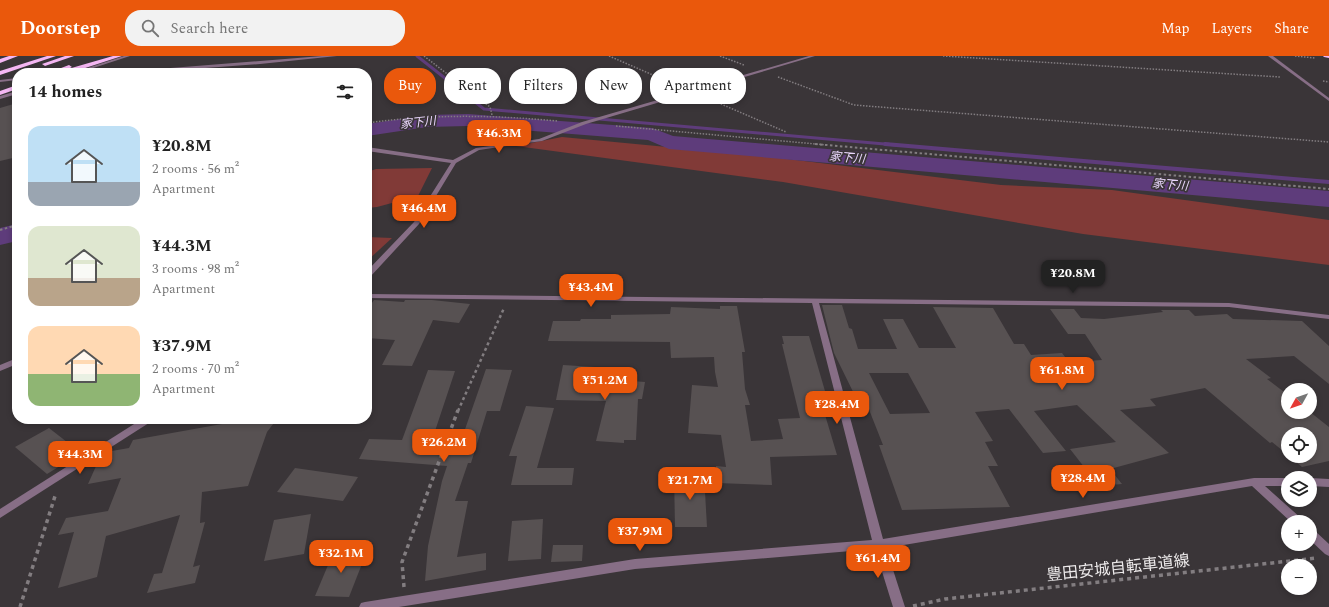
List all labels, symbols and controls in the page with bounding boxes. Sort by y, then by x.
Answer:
search box [125,10,405,46]
text: Doorstep [20,14,101,43]
icon: search [139,17,161,39]
text: Search here [171,17,248,40]
text: Map [1161,18,1190,39]
text: Layers [1212,18,1252,39]
text: Share [1274,18,1309,39]
chip: Buy [384,68,436,104]
chip: Rent [444,68,501,104]
chip: Filters [509,68,577,104]
chip: New [585,68,642,104]
chip: Apartment [650,68,746,104]
text: 14 homes [28,79,102,105]
icon: filters [334,81,356,103]
water label: 家下川 [399,111,439,134]
pin: ¥46.3M [466,120,532,154]
text: ¥46.3M [476,123,522,143]
text: ¥20.8M [152,133,212,159]
icon: home [60,142,108,190]
water label: 家下川 [828,147,868,169]
text: 2 rooms · 56 m² [152,159,239,179]
water label: 家下川 [1151,174,1191,196]
text: Apartment [152,179,215,199]
pin: ¥46.4M [391,195,457,229]
text: ¥46.4M [401,198,447,218]
text: ¥44.3M [152,233,212,259]
icon: home [60,242,108,290]
text: 3 rooms · 98 m² [152,259,239,279]
pin: ¥20.8M [1040,260,1106,294]
text: ¥20.8M [1050,263,1096,283]
pin: ¥43.4M [558,274,624,308]
text: ¥43.4M [568,277,614,297]
text: Apartment [152,279,215,299]
text: ¥37.9M [152,333,212,359]
icon: home [60,342,108,390]
pin: ¥61.8M [1029,357,1095,391]
text: 2 rooms · 70 m² [152,359,239,379]
text: ¥61.8M [1039,360,1085,380]
pin: ¥51.2M [572,367,638,401]
text: ¥51.2M [582,370,628,390]
text: Apartment [152,379,215,399]
north arrow [1281,383,1317,419]
map controls [1281,383,1317,595]
pin: ¥28.4M [804,391,870,425]
text: ¥28.4M [814,394,860,414]
button: locate [1281,427,1317,463]
pin: ¥26.2M [411,429,477,463]
text: ¥26.2M [421,432,467,452]
pin: ¥44.3M [47,441,113,475]
text: ¥44.3M [57,444,103,464]
pin: ¥28.4M [1050,465,1116,499]
pin: ¥21.7M [657,467,723,501]
text: ¥28.4M [1060,468,1106,488]
text: ¥21.7M [667,470,713,490]
button: layers [1281,471,1317,507]
button: + [1281,515,1317,551]
pin: ¥37.9M [607,518,673,552]
text: ¥37.9M [617,521,663,541]
pin: ¥32.1M [308,540,374,574]
text: ¥32.1M [318,543,364,563]
pin: ¥61.4M [845,545,911,579]
text: ¥61.4M [855,548,901,568]
street label: 豊田安城自転車道線 [1045,549,1191,587]
button: − [1281,559,1317,595]

